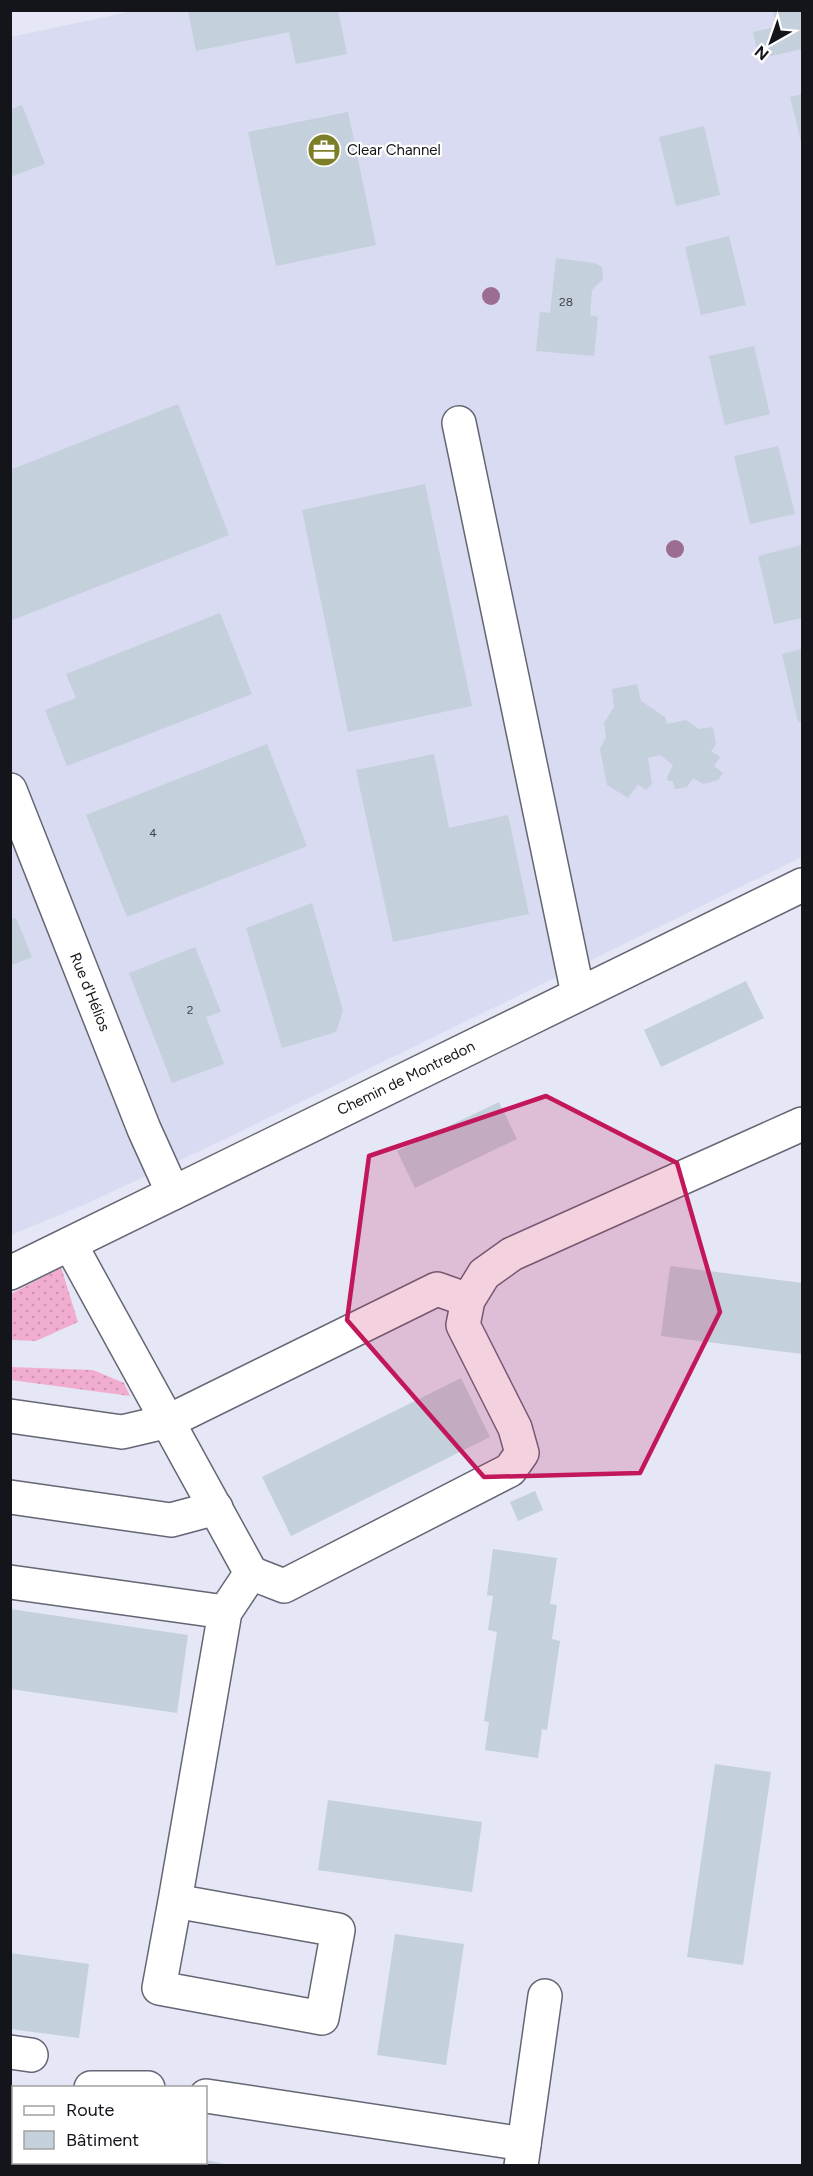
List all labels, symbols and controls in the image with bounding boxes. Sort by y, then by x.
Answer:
north arrow [741,12,801,72]
text: N [751,42,773,64]
office icon: Clear Channel [306,132,342,168]
place label: Clear Channel [347,141,441,159]
house number: 28 [559,295,573,309]
house number: 4 [149,826,157,840]
street label: Rue d'Hélios [66,950,114,1034]
house number: 2 [187,1003,193,1017]
street label: Chemin de Montredon [334,1037,478,1119]
legend [12,2086,207,2164]
text: Route [66,2099,115,2121]
text: Bâtiment [66,2129,139,2151]

